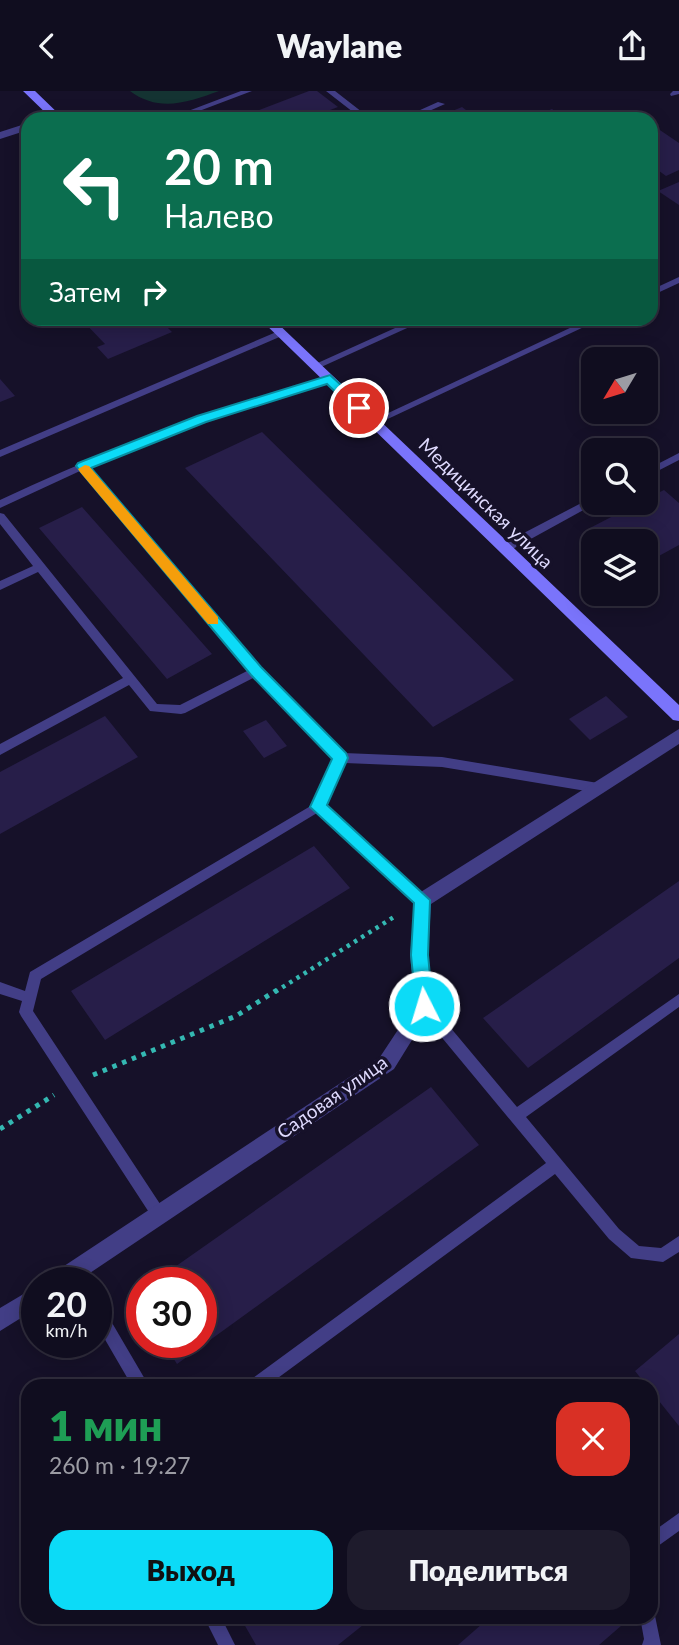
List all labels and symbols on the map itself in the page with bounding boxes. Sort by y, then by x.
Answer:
north arrow [581,347,658,423]
pin [329,378,389,438]
street label: Медицинская улица [414,433,558,573]
position arrow [387,969,461,1043]
street label: Садовая улица [272,1050,391,1143]
speed limit sign: 30 [126,1267,217,1358]

